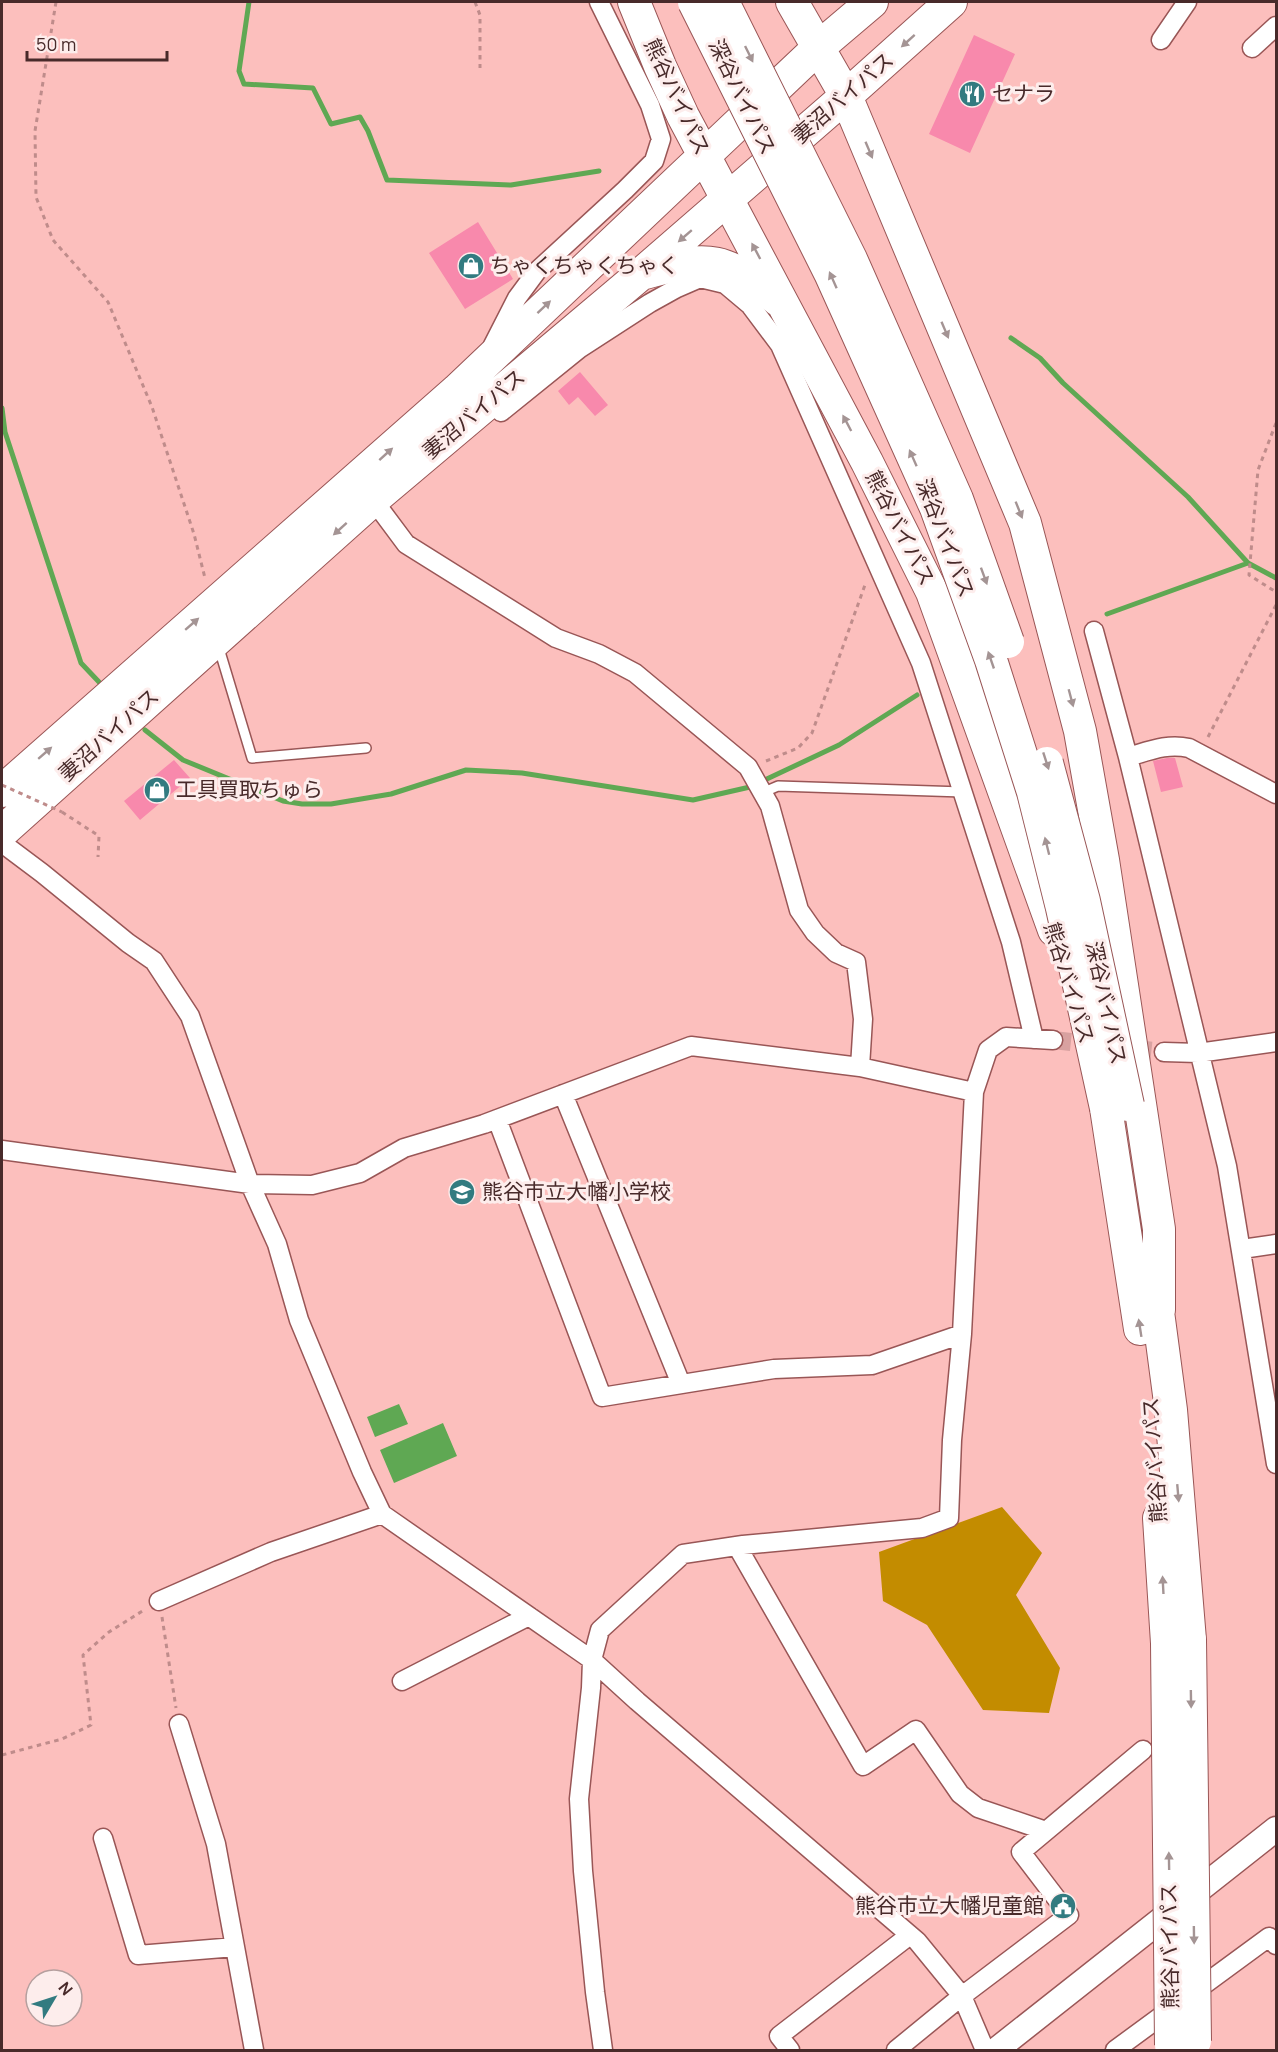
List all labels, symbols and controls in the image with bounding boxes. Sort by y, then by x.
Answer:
scale bar [27,24,166,62]
text: 50 m [36,32,76,56]
street label: 熊谷バイパス [639,34,717,159]
street label: 深谷バイパス [703,34,783,159]
one-way arrow [900,34,915,48]
one-way arrow [745,45,754,62]
street label: 妻沼バイパス [786,45,899,149]
restaurant icon: セナラ [957,79,987,109]
place label: セナラ [992,79,1055,107]
one-way arrow [865,141,874,159]
one-way arrow [677,229,692,243]
one-way arrow [751,242,761,259]
shop icon: ちゃくちゃくちゃく [456,251,486,281]
place label: ちゃくちゃくちゃく [490,251,679,279]
one-way arrow [828,271,838,289]
one-way arrow [537,300,552,314]
one-way arrow [940,321,950,339]
street label: 妻沼バイパス [416,362,530,464]
one-way arrow [842,415,852,432]
one-way arrow [378,448,393,461]
one-way arrow [909,450,918,467]
street label: 熊谷バイパス [860,465,942,590]
street label: 深谷バイパス [910,474,982,601]
one-way arrow [1015,501,1024,519]
one-way arrow [333,522,348,535]
one-way arrow [980,567,990,585]
one-way arrow [184,618,199,631]
one-way arrow [985,651,995,669]
street label: 妻沼バイパス [52,682,164,787]
one-way arrow [1067,688,1077,707]
one-way arrow [38,746,53,760]
one-way arrow [1042,752,1051,770]
shop icon: 工具買取ちゅら [142,775,172,805]
place label: 工具買取ちゅら [176,775,323,803]
one-way arrow [1041,837,1051,856]
street label: 熊谷バイパス [1038,919,1102,1047]
street label: 深谷バイパス [1080,938,1134,1067]
school or university icon: 熊谷市立大幡小学校 [447,1177,477,1207]
place label: 熊谷市立大幡小学校 [482,1177,671,1205]
one-way arrow [1135,1318,1144,1337]
street label: 熊谷バイパス [1136,1396,1172,1524]
one-way arrow [1173,1484,1183,1503]
one-way arrow [1159,1575,1168,1594]
one-way arrow [1186,1689,1196,1708]
one-way arrow [1164,1851,1174,1870]
street label: 熊谷バイパス [1154,1883,1184,2009]
place label: 熊谷市立大幡児童館 [855,1891,1044,1919]
public building icon: 熊谷市立大幡児童館 [1048,1891,1078,1921]
one-way arrow [1189,1926,1199,1945]
north arrow [24,1968,84,2028]
text: N [53,1977,78,2000]

